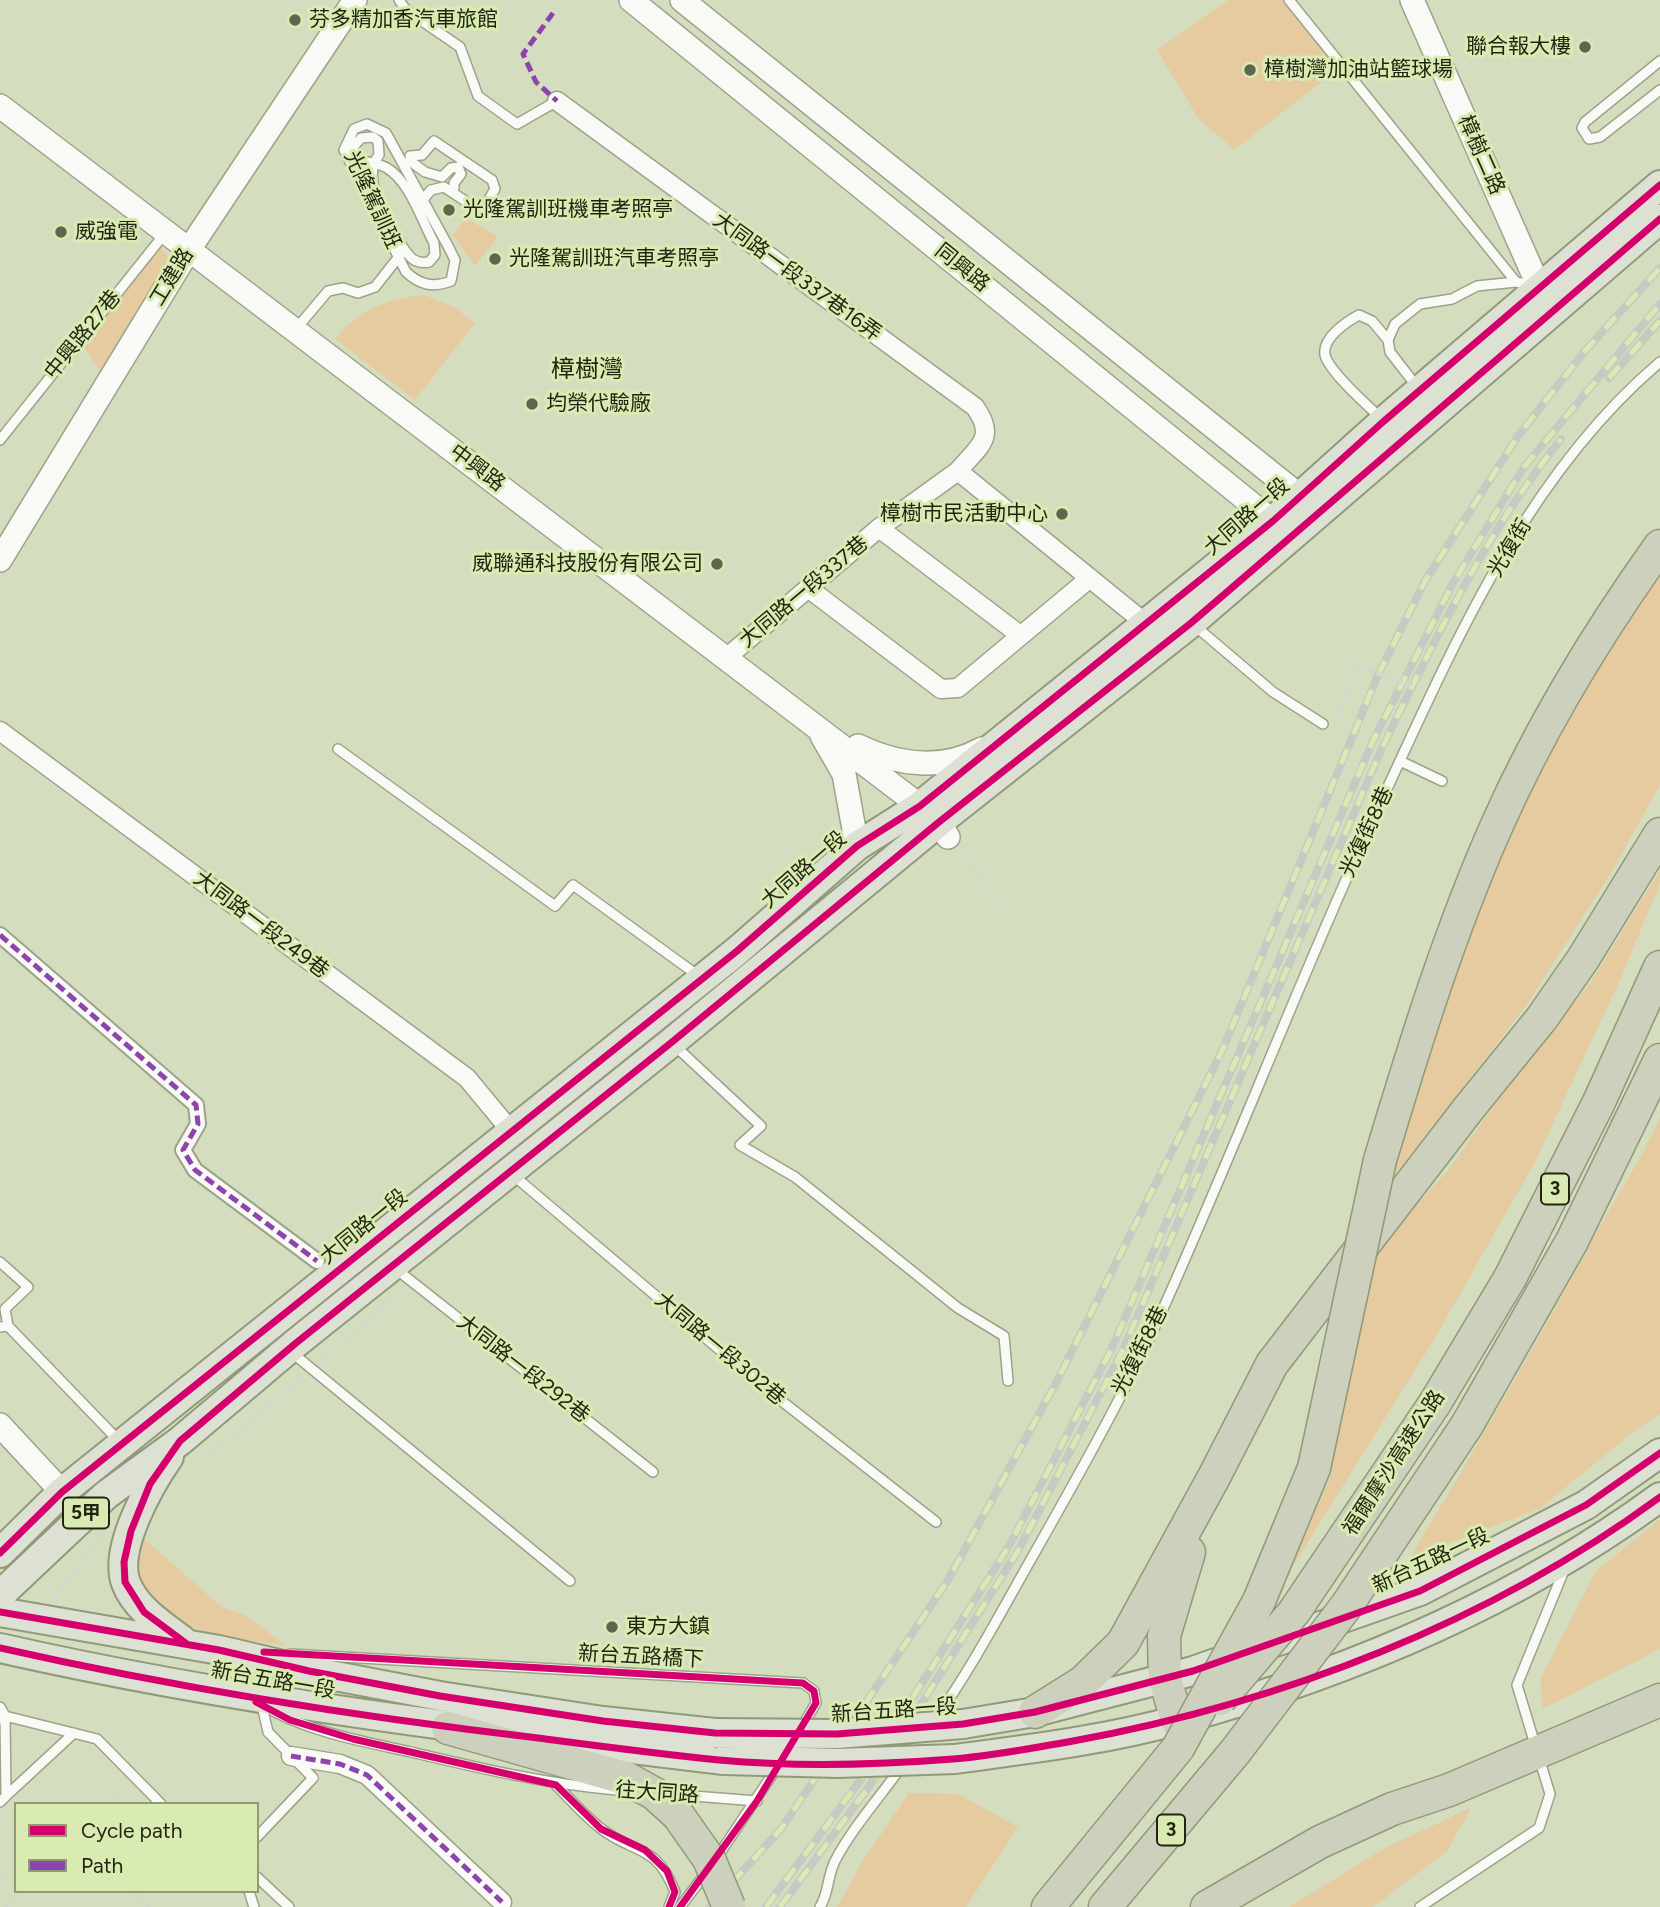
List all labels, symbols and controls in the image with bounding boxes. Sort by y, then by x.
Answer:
place label: 芬多精加香汽車旅館 [309,7,498,33]
marker: 芬多精加香汽車旅館 [287,12,303,28]
place label: 聯合報大樓 [1466,34,1571,60]
marker: 聯合報大樓 [1577,39,1593,55]
place label: 樟樹灣加油站籃球場 [1264,57,1453,83]
marker: 樟樹灣加油站籃球場 [1242,62,1258,78]
street label: 樟樹二路 [1452,112,1510,198]
street label: 光隆駕訓班 [338,147,406,253]
place label: 光隆駕訓班機車考照亭 [463,197,673,223]
marker: 光隆駕訓班機車考照亭 [441,202,457,218]
street label: 大同路一段337巷16弄 [708,208,886,346]
place label: 威強電 [75,219,138,245]
marker: 威強電 [53,224,69,240]
street label: 同興路 [930,238,994,298]
street label: 工建路 [145,244,199,310]
place label: 光隆駕訓班汽車考照亭 [509,246,719,272]
marker: 光隆駕訓班汽車考照亭 [487,251,503,267]
street label: 中興路27巷 [40,285,126,385]
district label: 樟樹灣 [551,356,623,384]
place label: 均榮代驗廠 [546,391,651,417]
marker: 均榮代驗廠 [524,396,540,412]
street label: 中興路 [444,439,510,497]
street label: 大同路一段 [1199,473,1295,561]
place label: 樟樹市民活動中心 [880,501,1048,527]
marker: 樟樹市民活動中心 [1054,506,1070,522]
street label: 光復街 [1483,515,1537,581]
street label: 大同路一段337巷 [735,531,873,653]
place label: 威聯通科技股份有限公司 [472,551,703,577]
marker: 威聯通科技股份有限公司 [709,556,725,572]
street label: 光復街8巷 [1335,783,1399,881]
street label: 大同路一段 [756,826,852,914]
street label: 大同路一段249巷 [188,866,334,984]
road number: 3 [1541,1174,1569,1204]
street label: 大同路一段 [315,1184,413,1270]
street label: 大同路一段302巷 [650,1287,790,1411]
street label: 光復街8巷 [1107,1302,1173,1400]
street label: 大同路一段292巷 [452,1309,594,1429]
street label: 福爾摩沙高速公路 [1338,1386,1450,1540]
road number: 5甲 [63,1498,109,1528]
street label: 新台五路一段 [1369,1523,1493,1599]
place label: 東方大鎮 [626,1614,710,1640]
marker: 東方大鎮 [604,1619,620,1635]
street label: 新台五路橋下 [577,1641,705,1673]
street label: 新台五路一段 [209,1658,337,1704]
street label: 新台五路一段 [830,1694,958,1728]
street label: 往大同路 [614,1778,700,1808]
legend [14,1802,259,1893]
road number: 3 [1157,1814,1185,1846]
text: Cycle path [81,1818,182,1843]
text: Path [81,1853,123,1878]

